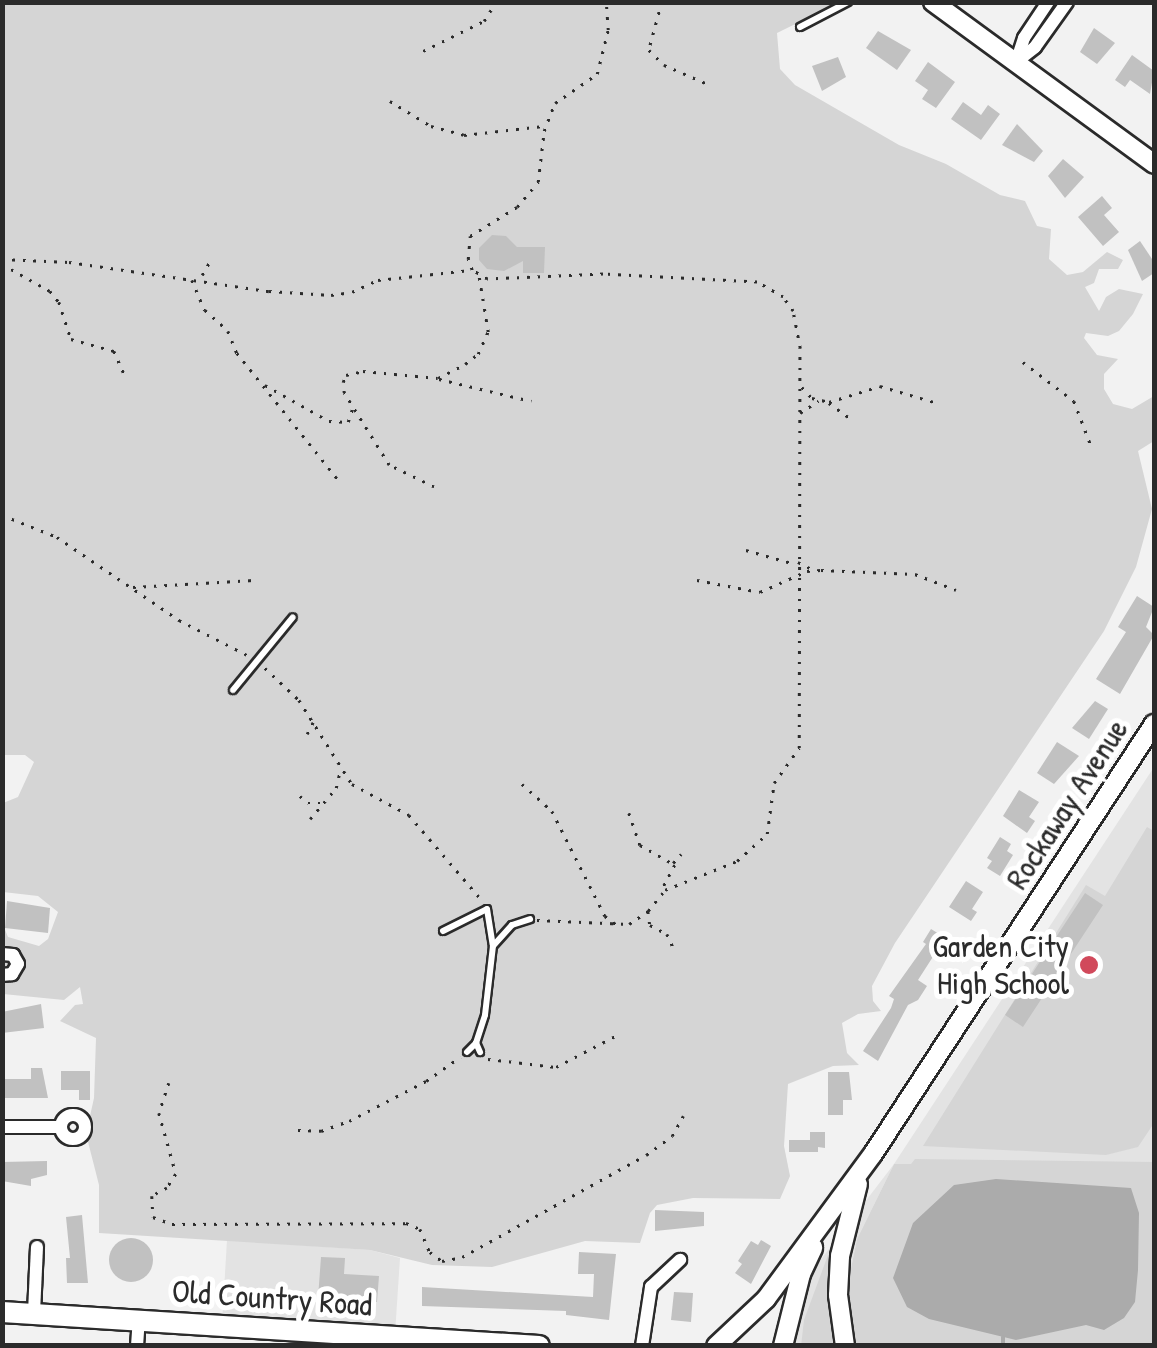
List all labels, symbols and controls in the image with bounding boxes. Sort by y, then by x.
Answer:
street label: Rockaway Avenue [998,712,1136,896]
place label: Garden City High School [932,928,1069,1003]
marker: Garden City High School [1078,954,1100,976]
street label: Old Country Road [171,1272,373,1324]

